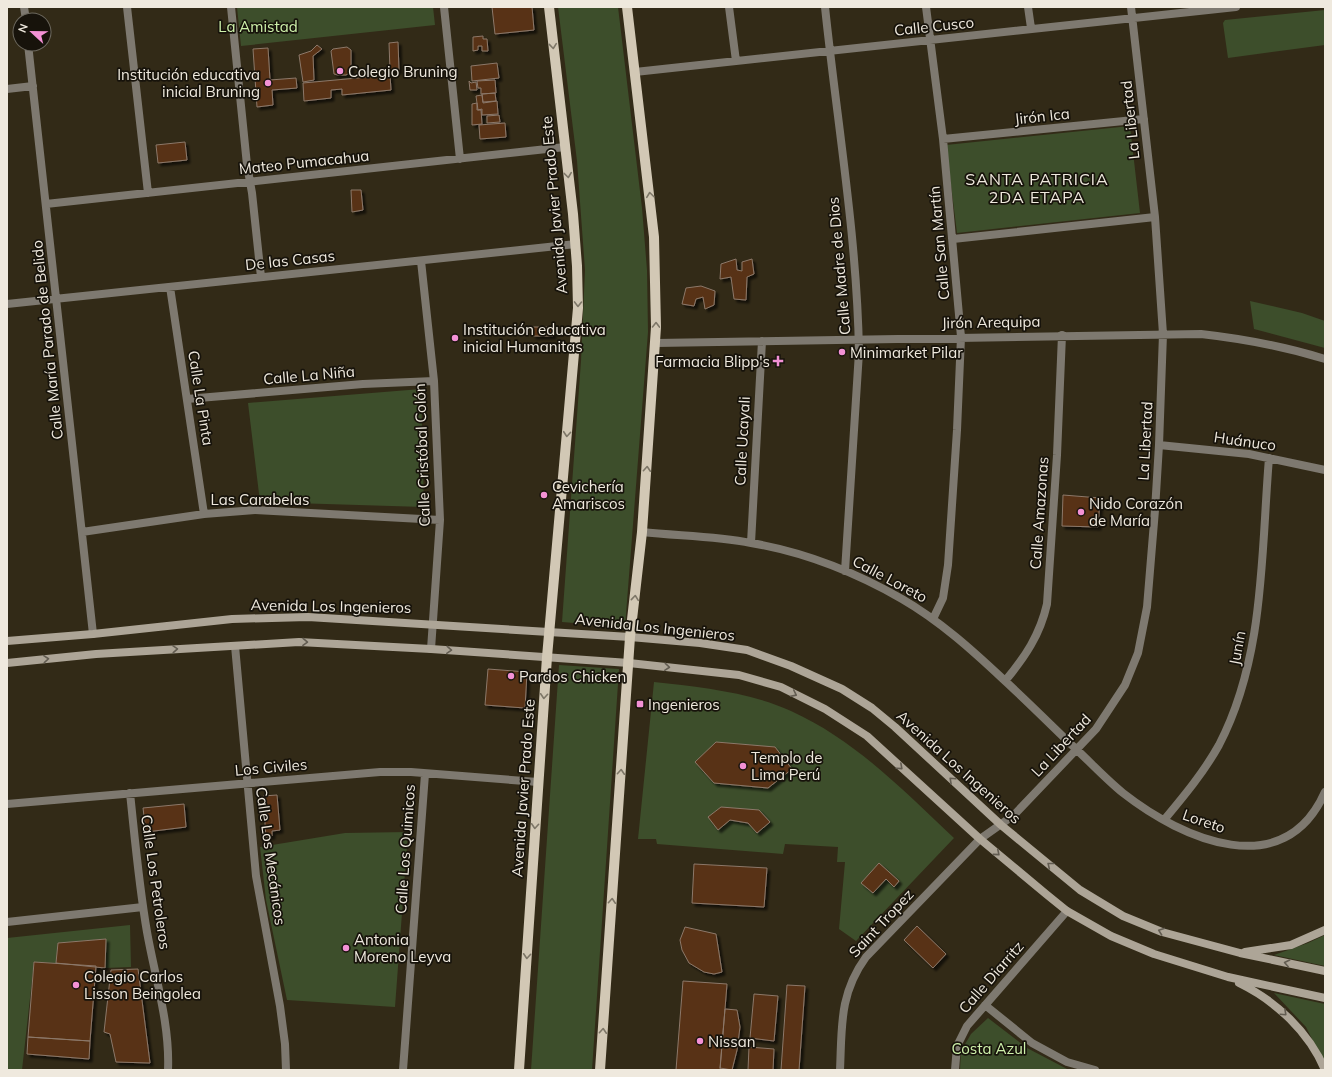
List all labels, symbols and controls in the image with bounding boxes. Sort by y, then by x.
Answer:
north arrow [12,12,52,52]
street label: Calle Cusco [893,12,975,40]
park label: La Amistad [218,17,298,36]
text: N [15,22,31,35]
one-way arrow [548,43,557,49]
place label: Colegio Bruning [348,62,458,81]
place label: Institución educativa inicial Bruning [117,65,260,101]
marker: Colegio Bruning [335,66,345,76]
marker: Institución educativa inicial Bruning [263,78,273,88]
street label: La Libertad [1116,80,1144,160]
street label: Jirón Ica [1013,104,1071,128]
street label: Avenida Javier Prado Este [537,115,571,295]
street label: Mateo Pumacahua [238,146,370,178]
district label: SANTA PATRICIA 2DA ETAPA [965,169,1109,207]
one-way arrow [563,172,572,178]
street label: Calle San Martín [925,185,953,301]
one-way arrow [646,192,655,198]
street label: Calle Madre de Dios [824,196,854,336]
street label: Calle María Parado de Belido [27,239,67,441]
street label: De las Casas [244,246,336,274]
one-way arrow [573,301,582,307]
street label: Jirón Arequipa [941,312,1041,332]
place label: Institución educativa inicial Humanitas [463,320,606,356]
one-way arrow [652,322,660,328]
marker: Institución educativa inicial Humanitas [450,333,460,343]
place label: Minimarket Pilar [850,343,963,362]
marker: Minimarket Pilar [837,347,847,357]
street label: Calle La Pinta [184,349,218,447]
place label: Farmacia Blipp's [655,352,770,371]
marker: Farmacia Blipp's [773,356,783,366]
street label: Calle La Niña [262,362,356,388]
street label: Calle Cristóbal Colón [410,383,434,527]
street label: Calle Ucayali [730,396,754,486]
street label: La Libertad [1133,401,1157,481]
street label: Huánuco [1213,427,1277,455]
one-way arrow [563,431,572,437]
street label: Calle Amazonas [1026,456,1052,570]
one-way arrow [642,466,651,472]
place label: Cevichería Amariscos [552,477,625,513]
street label: Las Carabelas [210,490,310,509]
marker: Cevichería Amariscos [539,490,549,500]
place label: Nido Corazón de María [1089,494,1183,530]
marker: Nido Corazón de María [1076,507,1086,517]
street label: Calle Loreto [849,551,931,607]
street label: Avenida Los Ingenieros [250,595,412,617]
one-way arrow [630,595,639,601]
street label: Avenida Los Ingenieros [574,609,736,645]
street label: Junín [1225,629,1249,667]
one-way arrow [302,638,308,646]
one-way arrow [172,645,178,654]
one-way arrow [446,646,452,655]
one-way arrow [43,655,49,664]
one-way arrow [664,662,670,671]
place label: Pardos Chicken [519,667,626,686]
marker: Pardos Chicken [506,671,516,681]
one-way arrow [789,689,797,696]
one-way arrow [540,693,549,699]
place label: Ingenieros [648,695,720,714]
street label: Avenida Javier Prado Este [507,698,539,878]
marker: Ingenieros [635,699,645,709]
street label: Avenida Los Ingenieros [893,706,1025,828]
street label: La Libertad [1027,710,1095,780]
place label: Templo de Lima Perú [751,748,822,784]
street label: Los Civiles [234,754,308,780]
marker: Templo de Lima Perú [738,761,748,771]
one-way arrow [895,762,903,769]
one-way arrow [616,769,625,775]
one-way arrow [949,777,957,785]
street label: Calle Los Quimicos [391,783,419,915]
street label: Calle Los Mecánicos [252,786,290,926]
street label: Loreto [1180,805,1228,837]
street label: Calle Los Petroleros [137,813,175,951]
one-way arrow [531,823,540,829]
one-way arrow [993,849,1000,856]
one-way arrow [1047,863,1055,870]
street label: Saint Tropez [845,885,918,961]
one-way arrow [607,898,616,904]
one-way arrow [1158,928,1165,936]
place label: Antonia Moreno Leyva [354,930,451,966]
street label: Calle Diarritz [954,937,1028,1017]
marker: Antonia Moreno Leyva [341,943,351,953]
one-way arrow [522,953,531,959]
one-way arrow [1284,960,1290,968]
place label: Colegio Carlos Lisson Beingolea [84,967,201,1003]
marker: Colegio Carlos Lisson Beingolea [71,980,81,990]
one-way arrow [1279,1009,1286,1016]
one-way arrow [598,1028,607,1034]
place label: Nissan [708,1032,755,1051]
marker: Nissan [695,1036,705,1046]
park label: Costa Azul [952,1039,1026,1058]

